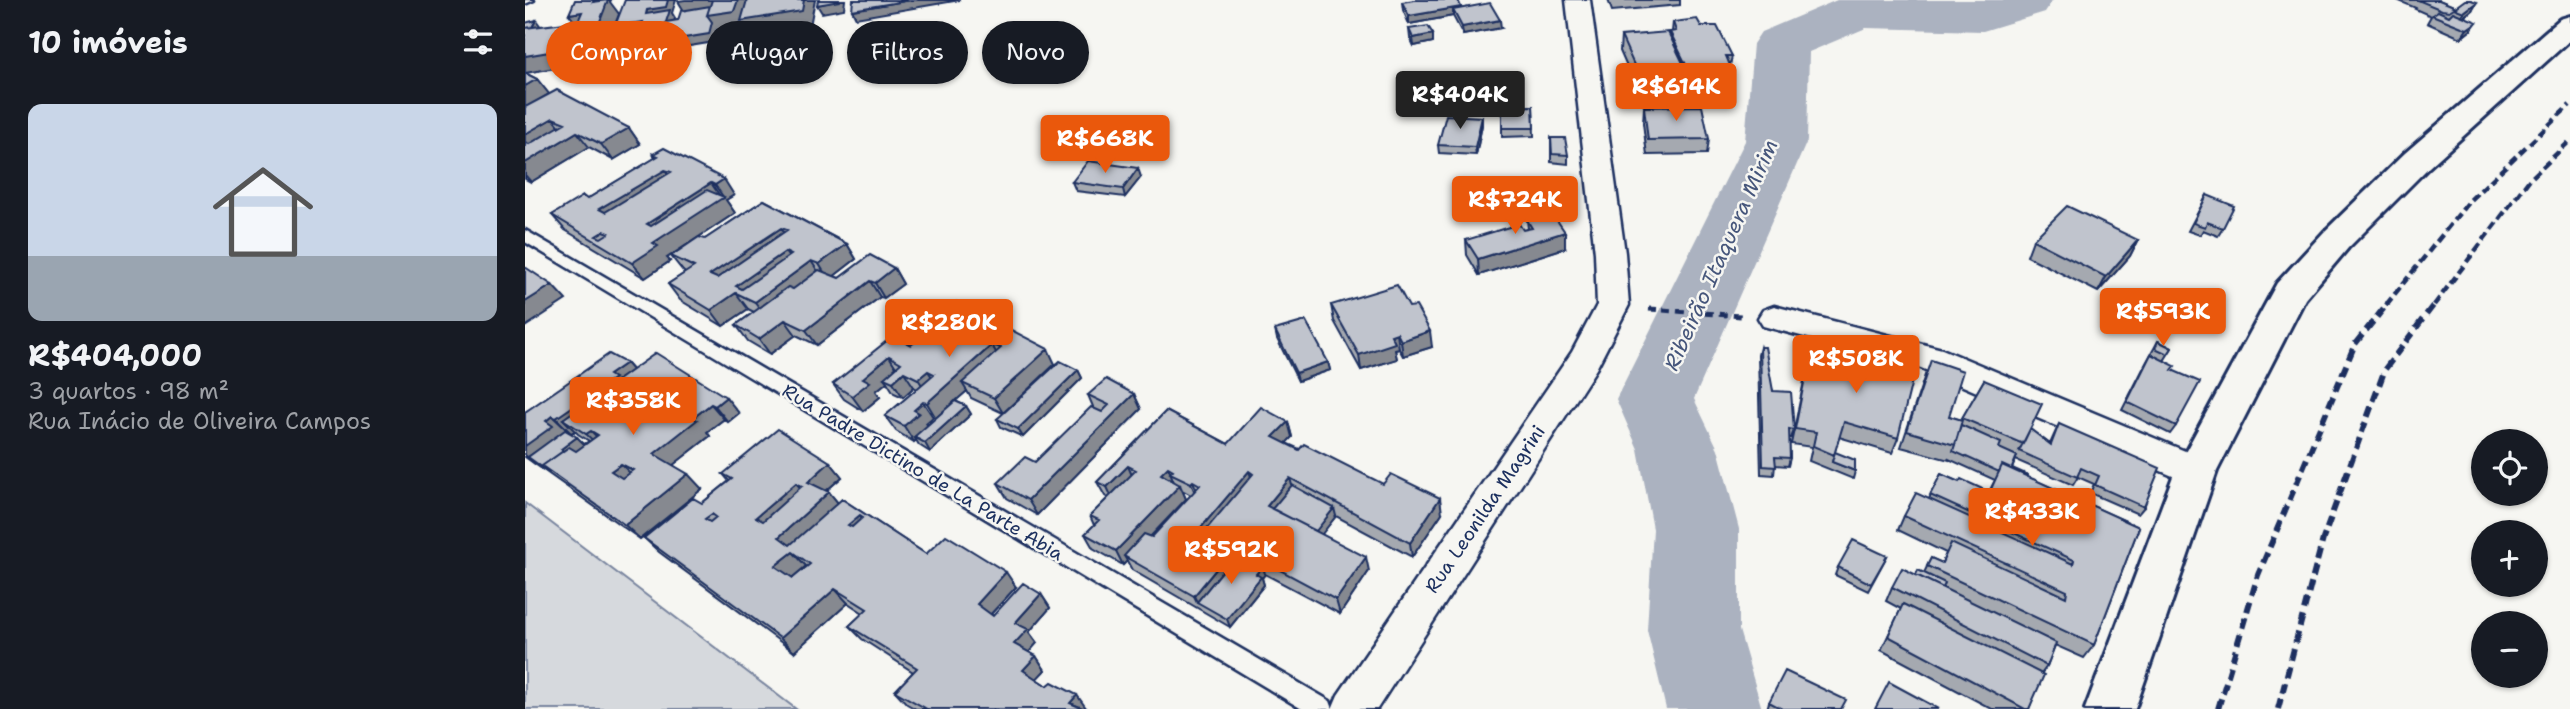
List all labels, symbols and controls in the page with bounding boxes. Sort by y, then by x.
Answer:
chip: Comprar [546,21,692,84]
chip: Alugar [706,21,833,84]
chip: Filtros [847,21,968,84]
chip: Novo [982,21,1089,84]
text: 10 imóveis [28,22,188,63]
icon: filters [459,23,497,61]
pin: R$614K [1619,64,1733,123]
text: R$614K [1632,71,1720,101]
pin: R$404K [1403,72,1517,131]
text: R$404K [1412,79,1508,109]
pin: R$668K [1048,116,1162,175]
text: R$668K [1057,123,1153,153]
water label: Ribeirão Itaquera Mirim [1657,135,1785,375]
icon: home [200,149,326,275]
pin: R$724K [1458,176,1572,236]
text: R$724K [1468,184,1562,214]
pin: R$593K [2106,288,2220,348]
text: R$593K [2116,296,2210,326]
pin: R$280K [892,300,1006,359]
text: R$280K [901,307,997,337]
text: R$404,000 [28,335,202,376]
pin: R$508K [1799,336,1913,395]
text: R$508K [1808,343,1904,373]
text: 3 quartos · 98 m² [28,376,229,406]
pin: R$358K [576,378,690,437]
street label: Rua Padre Dictino de La Parte Abia [778,378,1068,566]
text: R$358K [586,385,680,415]
text: Rua Inácio de Oliveira Campos [28,406,371,436]
street label: Rua Leonilda Magrini [1419,420,1551,598]
map controls [2471,429,2548,688]
button: locate [2471,429,2548,506]
pin: R$433K [1975,489,2089,548]
text: R$433K [1985,496,2079,526]
button: + [2471,520,2548,597]
pin: R$592K [1174,526,1288,586]
text: R$592K [1184,534,1278,564]
button: − [2471,611,2548,688]

